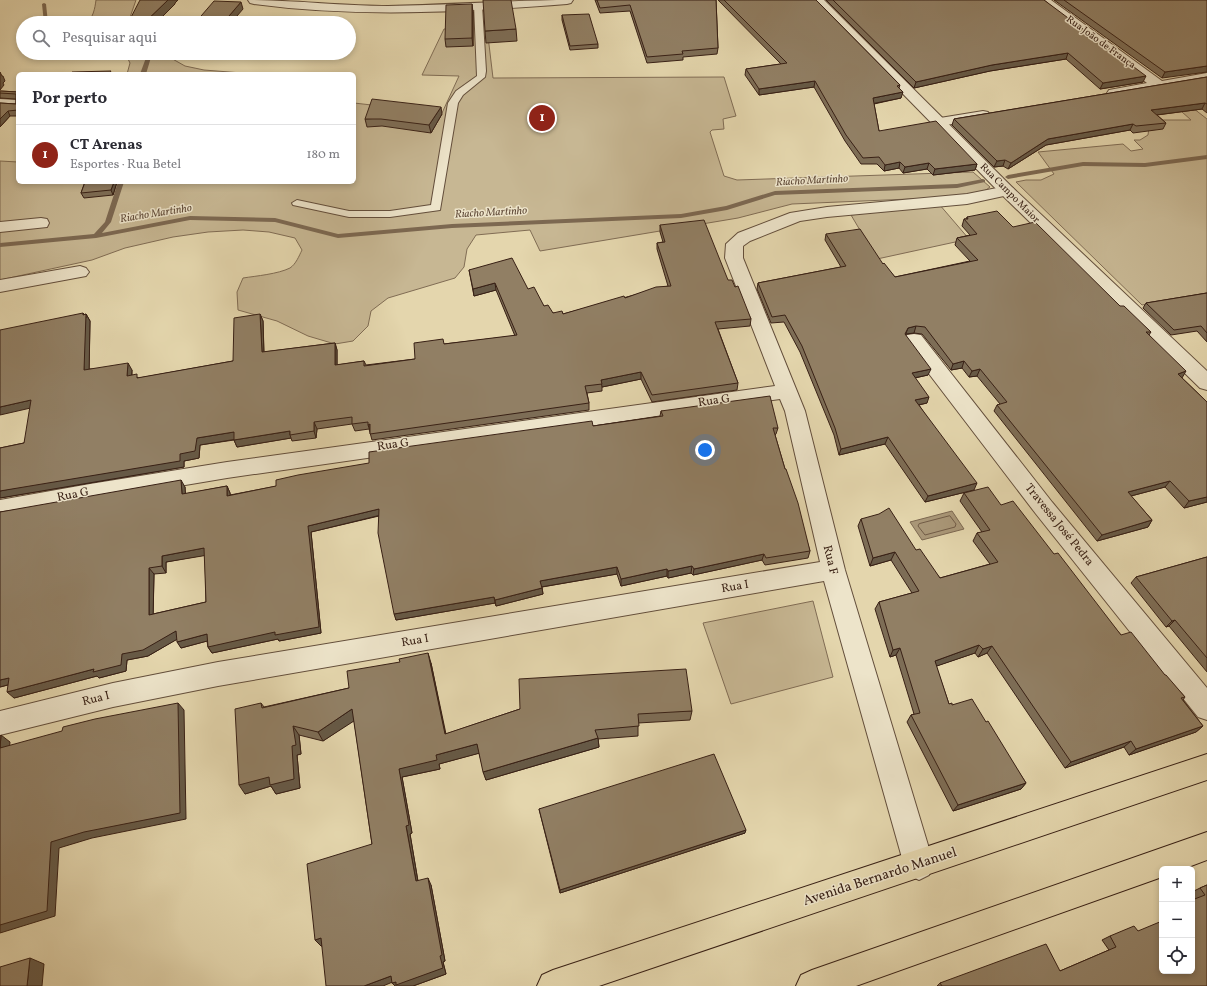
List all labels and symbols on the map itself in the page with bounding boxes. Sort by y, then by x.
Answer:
street label: Rua João de França [1063,12,1139,72]
pin: 1 [529,103,555,133]
street label: Rua Campo Maior [977,160,1043,226]
water label: Riacho Martinho [775,172,849,190]
water label: Riacho Martinho [119,201,193,227]
water label: Riacho Martinho [454,204,528,222]
street label: Rua G [697,391,731,411]
street label: Rua G [376,435,410,455]
your location [695,440,715,460]
street label: Travessa José Pedra [1021,481,1097,569]
street label: Rua G [56,484,90,506]
street label: Rua F [819,543,841,577]
street label: Rua I [720,577,750,597]
street label: Rua I [400,631,430,651]
street label: Rua I [81,688,111,710]
street label: Avenida Bernardo Manuel [801,843,959,911]

